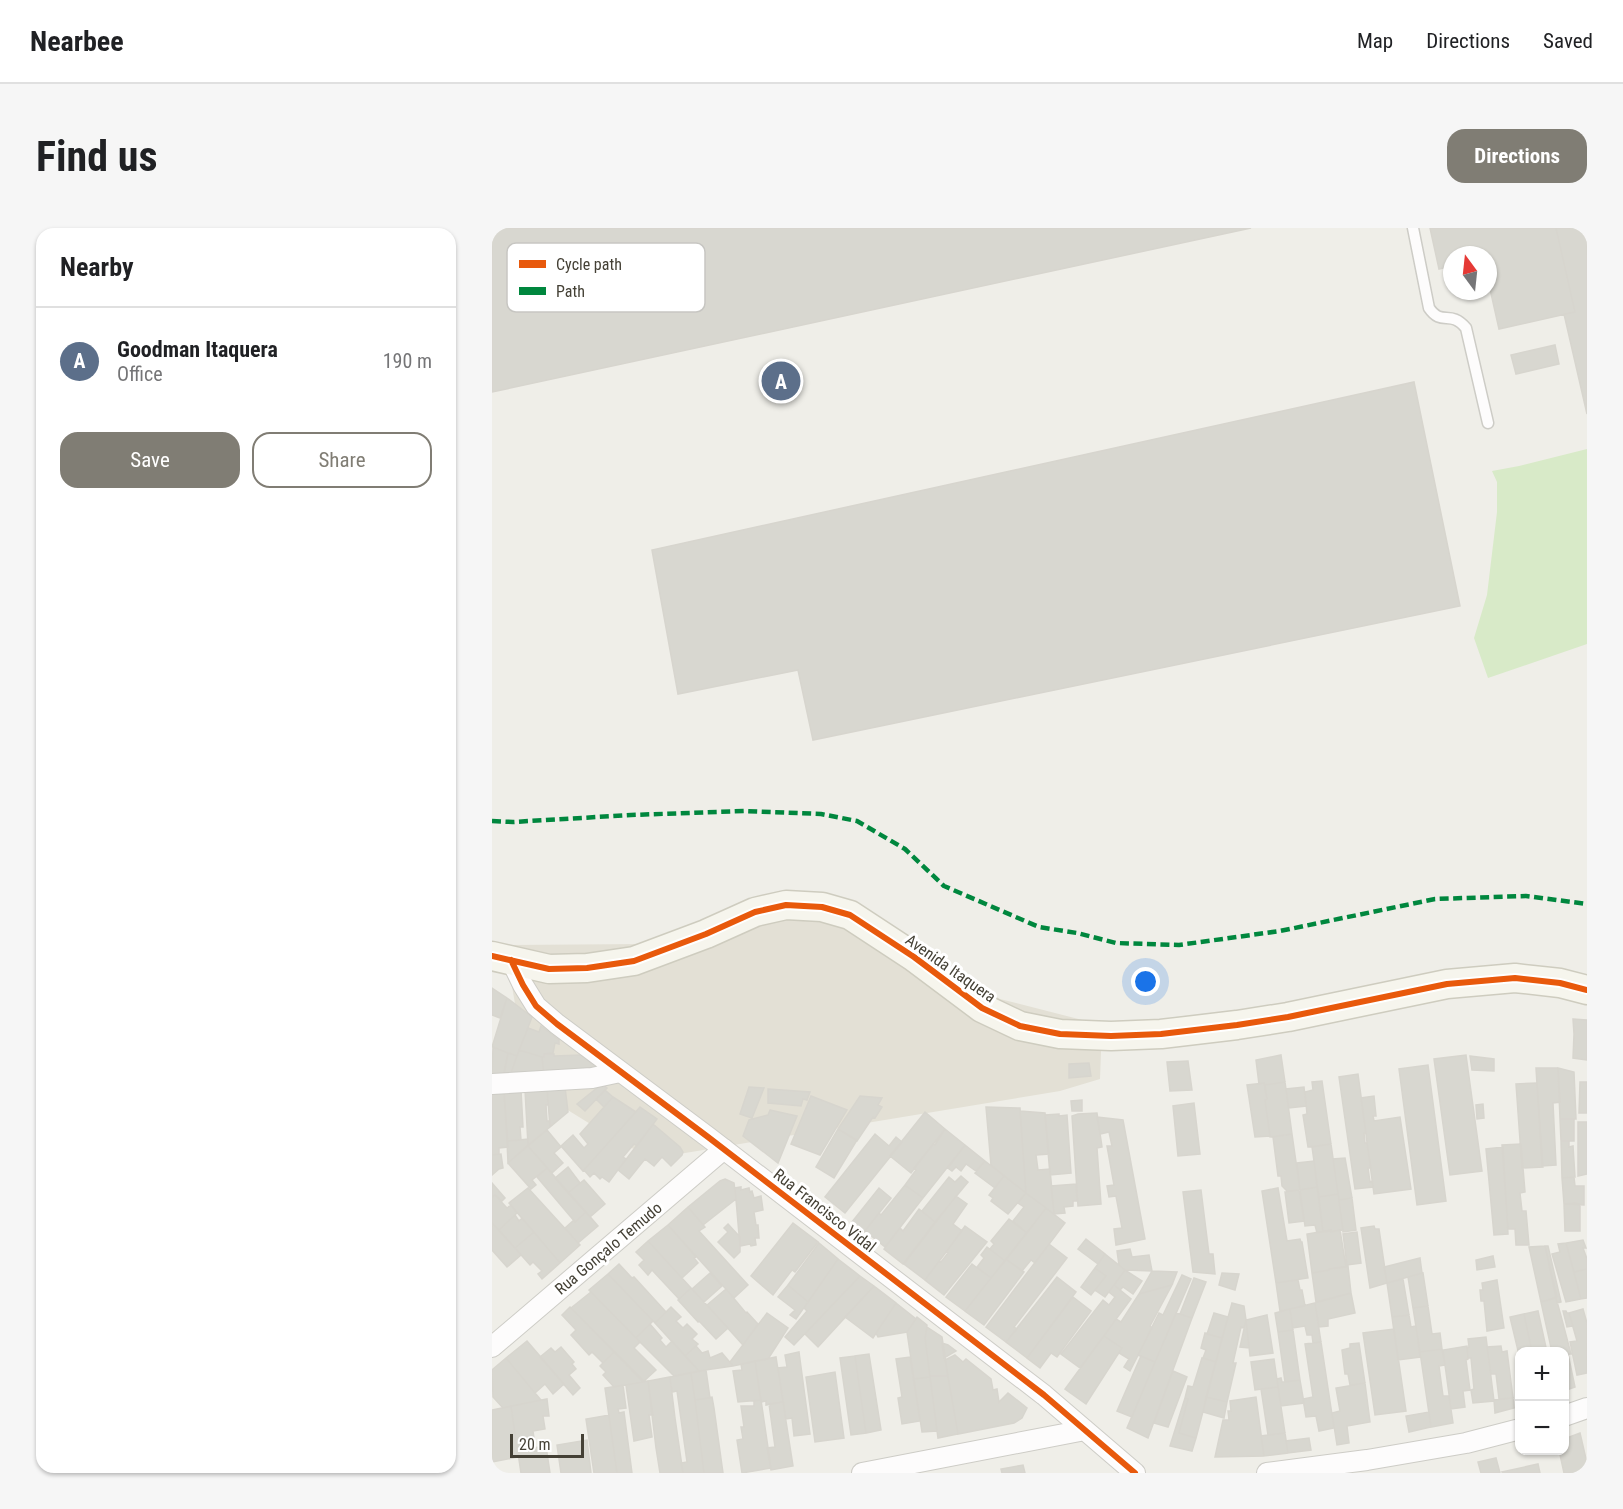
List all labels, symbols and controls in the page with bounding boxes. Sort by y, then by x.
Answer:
text: Nearbee [30,25,124,58]
text: Map [1357,29,1393,53]
text: Directions [1426,29,1510,53]
text: Saved [1543,29,1593,53]
button: Directions [1447,129,1587,183]
text: Find us [36,132,157,181]
legend [507,243,705,312]
north arrow [1443,246,1497,300]
text: Nearby [60,252,134,282]
text: Cycle path [556,255,622,274]
text: Path [556,282,585,301]
text: Goodman Itaquera [117,337,278,362]
text: A [74,349,85,373]
text: 190 m [383,349,432,373]
pin: A [762,358,800,404]
text: Office [117,362,163,386]
button: Save [60,432,240,488]
button: Share [252,432,432,488]
street label: Avenida Itaquera [902,930,999,1006]
your location [1131,967,1160,996]
street label: Rua Francisco Vidal [770,1165,880,1256]
street label: Rua Gonçalo Temudo [551,1198,666,1299]
map controls [1515,1347,1569,1455]
button: + [1515,1347,1569,1401]
button: − [1515,1401,1569,1455]
scale bar [510,1431,584,1458]
text: 20 m [519,1435,551,1454]

